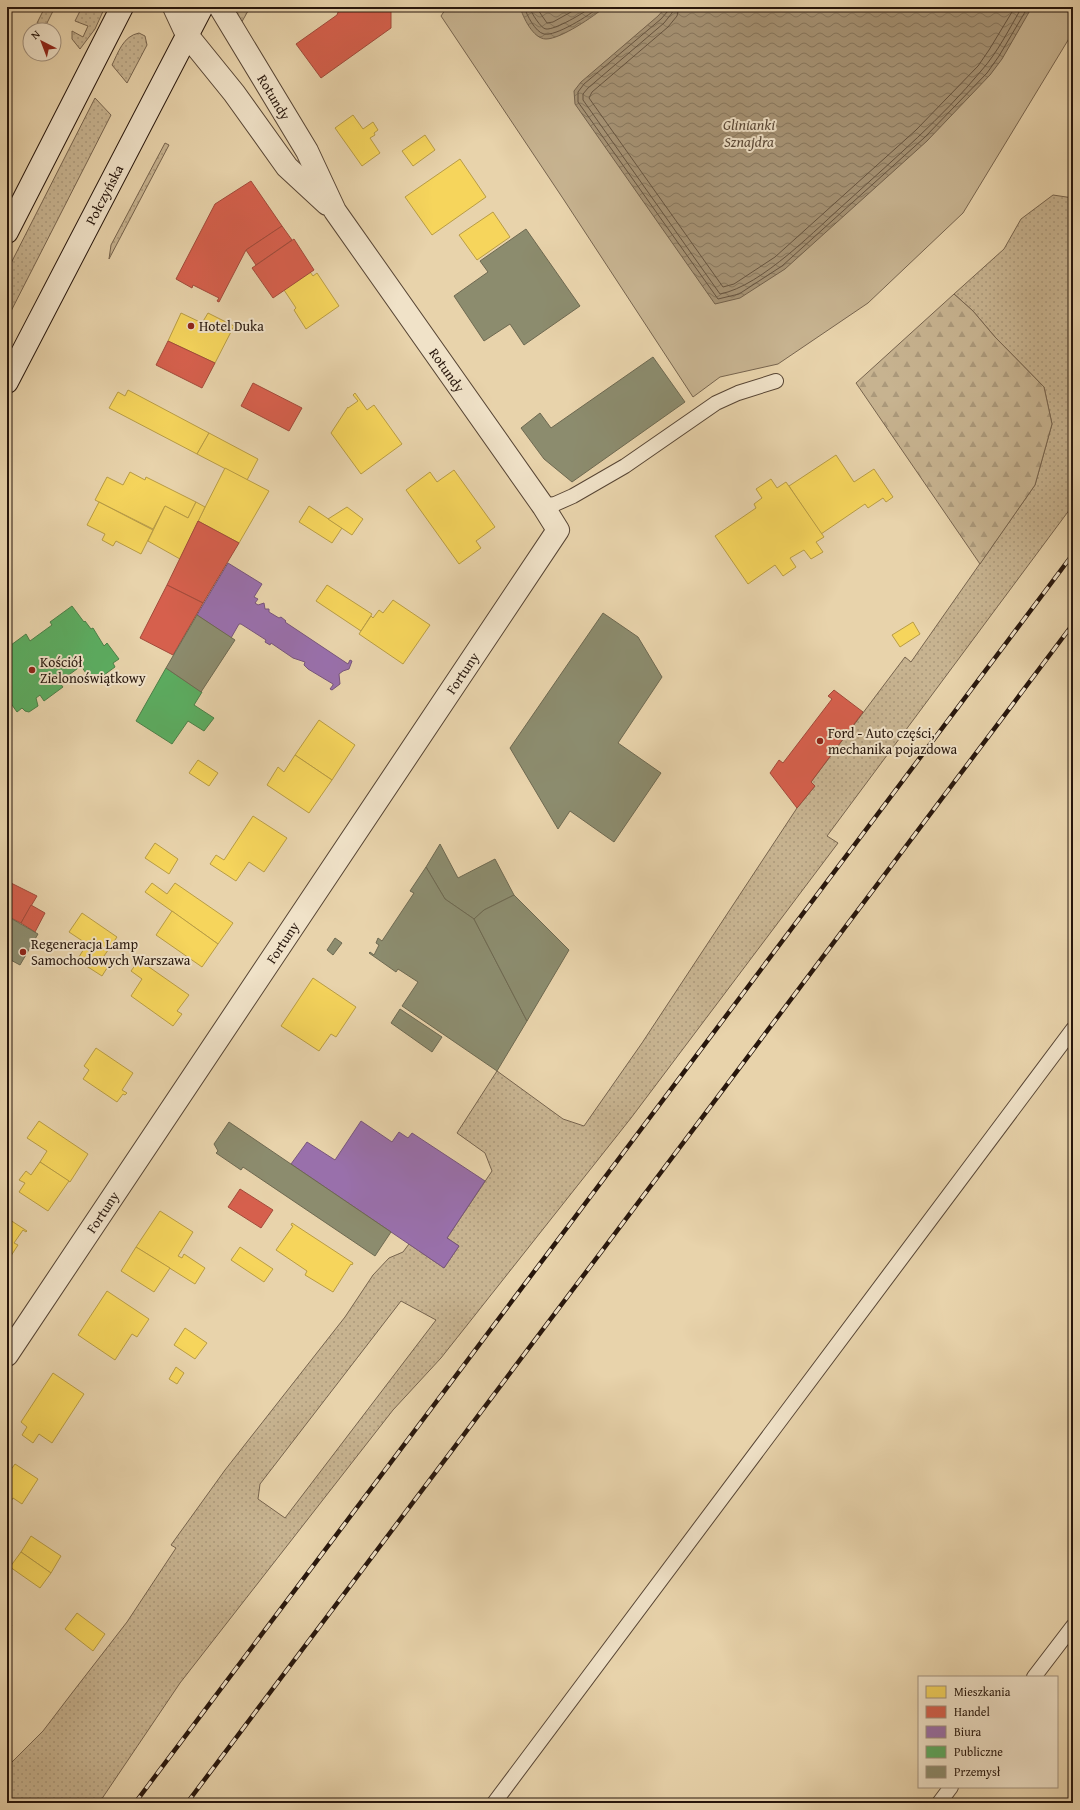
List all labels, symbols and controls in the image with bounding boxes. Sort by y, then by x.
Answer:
north arrow [22,22,62,62]
text: N [27,26,44,43]
street label: Rotundy [253,70,295,124]
water label: Glinianki Sznajdra [723,114,775,152]
street label: Połczyńska [80,161,128,228]
place label: Hotel Duka [199,316,264,336]
marker: Hotel Duka [186,321,196,331]
street label: Rotundy [424,344,470,396]
street label: Fortuny [441,648,484,698]
place label: Kościół Zielonoświątkowy [40,652,146,688]
marker: Kościół Zielonoświątkowy [27,665,37,675]
place label: Ford - Auto części, mechanika pojazdowa [828,723,957,759]
marker: Ford - Auto części, mechanika pojazdowa [815,736,825,746]
street label: Fortuny [261,918,304,967]
place label: Regeneracja Lamp Samochodowych Warszawa [31,934,191,970]
marker: Regeneracja Lamp Samochodowych Warszawa [18,947,28,957]
street label: Fortuny [81,1187,124,1237]
legend [918,1676,1058,1788]
text: Mieszkania [954,1683,1011,1700]
text: Handel [954,1703,990,1720]
text: Biura [954,1723,981,1740]
text: Publiczne [954,1743,1003,1760]
text: Przemysł [954,1763,1001,1780]

